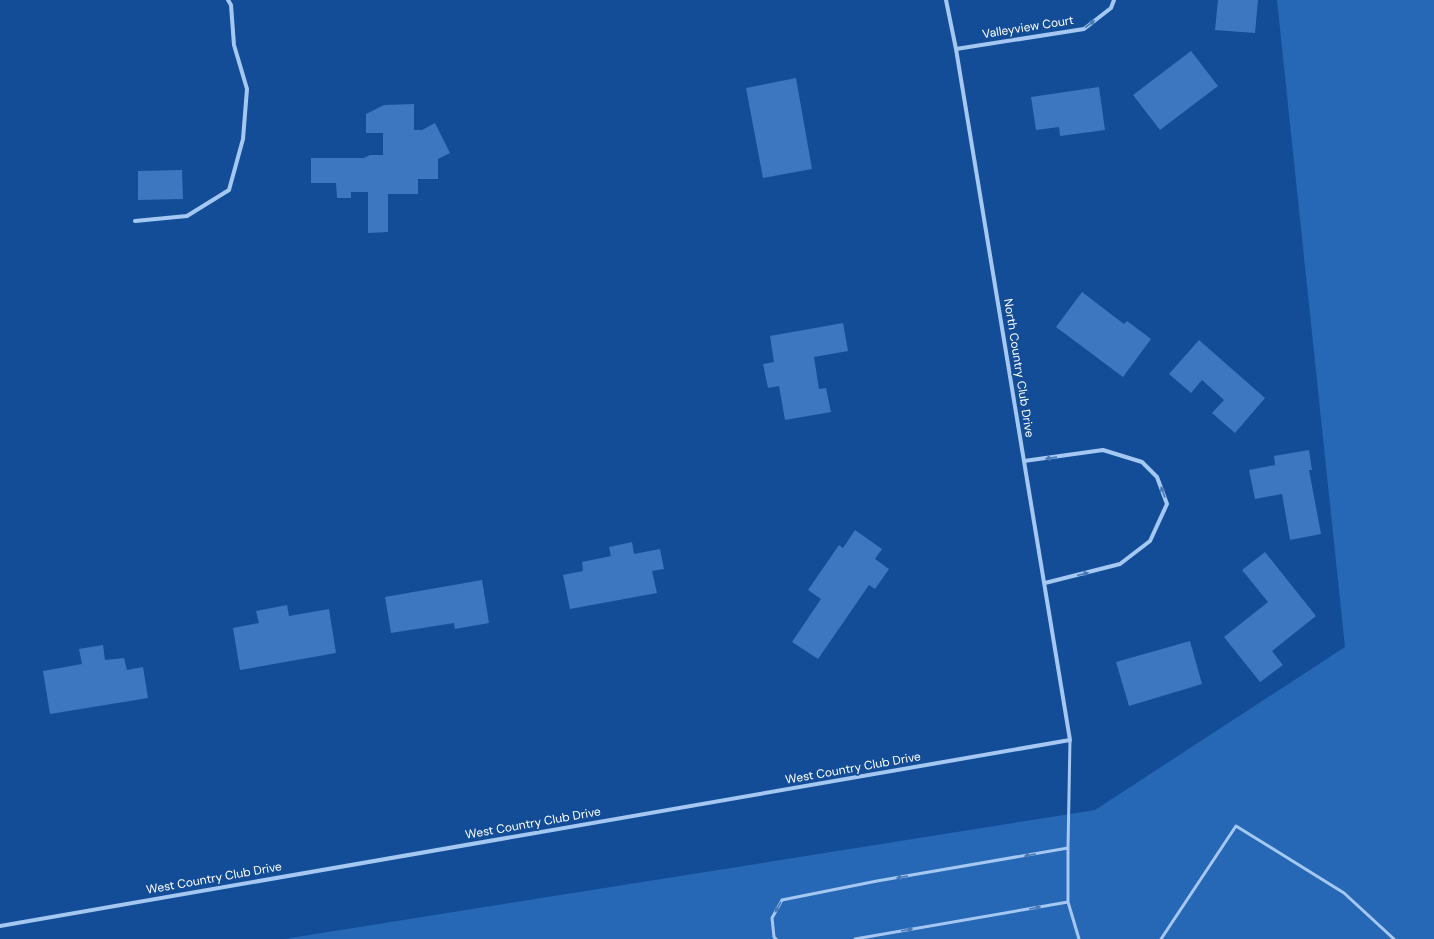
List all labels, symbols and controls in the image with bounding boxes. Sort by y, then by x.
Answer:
street label: Valleyview Court [981,12,1075,42]
one-way arrow [1085,20,1096,28]
street label: North Country Club Drive [1000,297,1038,439]
one-way arrow [1045,455,1058,461]
one-way arrow [1159,485,1165,497]
one-way arrow [1077,570,1089,576]
street label: West Country Club Drive [784,748,922,788]
street label: West Country Club Drive [464,803,602,843]
one-way arrow [1023,852,1036,858]
street label: West Country Club Drive [145,858,283,898]
one-way arrow [895,874,908,880]
one-way arrow [775,901,782,913]
one-way arrow [1029,905,1042,911]
one-way arrow [901,927,913,933]

